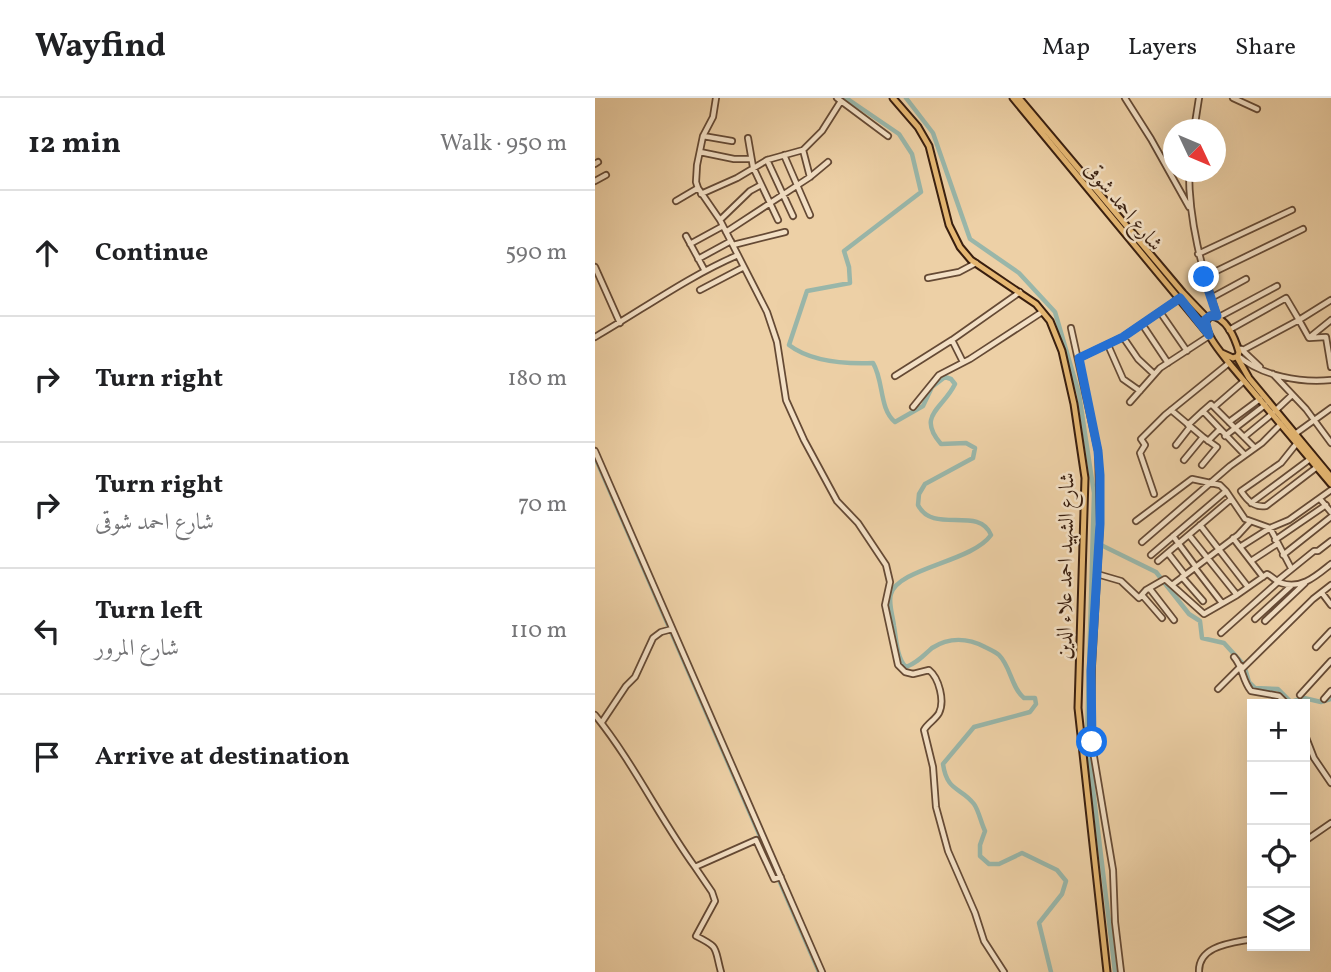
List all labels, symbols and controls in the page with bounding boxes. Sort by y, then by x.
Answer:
text: Wayfind [35,25,166,71]
text: Map [1042,31,1090,65]
text: Layers [1128,31,1197,65]
text: Share [1235,31,1296,65]
north arrow [1163,119,1226,182]
text: 12 min [28,123,121,165]
text: Walk · 950 m [440,128,567,160]
street label: شارع احمد شوقى [1075,156,1169,259]
icon: ahead [28,234,66,272]
text: Continue [95,235,208,271]
text: 590 m [505,237,567,269]
route end [1188,261,1219,292]
icon: right [28,360,66,398]
text: Turn right [95,361,223,397]
text: 180 m [508,363,567,395]
text: Turn right [95,467,223,503]
street label: شارع الشهيد احمد علاء الدين [1050,472,1085,660]
icon: right [28,486,66,524]
text: 70 m [518,489,567,521]
text: شارع احمد شوقى [95,507,214,539]
text: Turn left [95,593,203,629]
icon: left [28,612,66,650]
text: 110 m [510,615,567,647]
text: شارع المرور [95,633,179,665]
map controls [1247,699,1310,951]
button: + [1247,699,1310,762]
route start [1076,726,1107,757]
icon: arrive [28,738,66,776]
text: Arrive at destination [95,739,350,775]
button: − [1247,762,1310,825]
button: locate [1247,825,1310,888]
button: layers [1247,888,1310,951]

